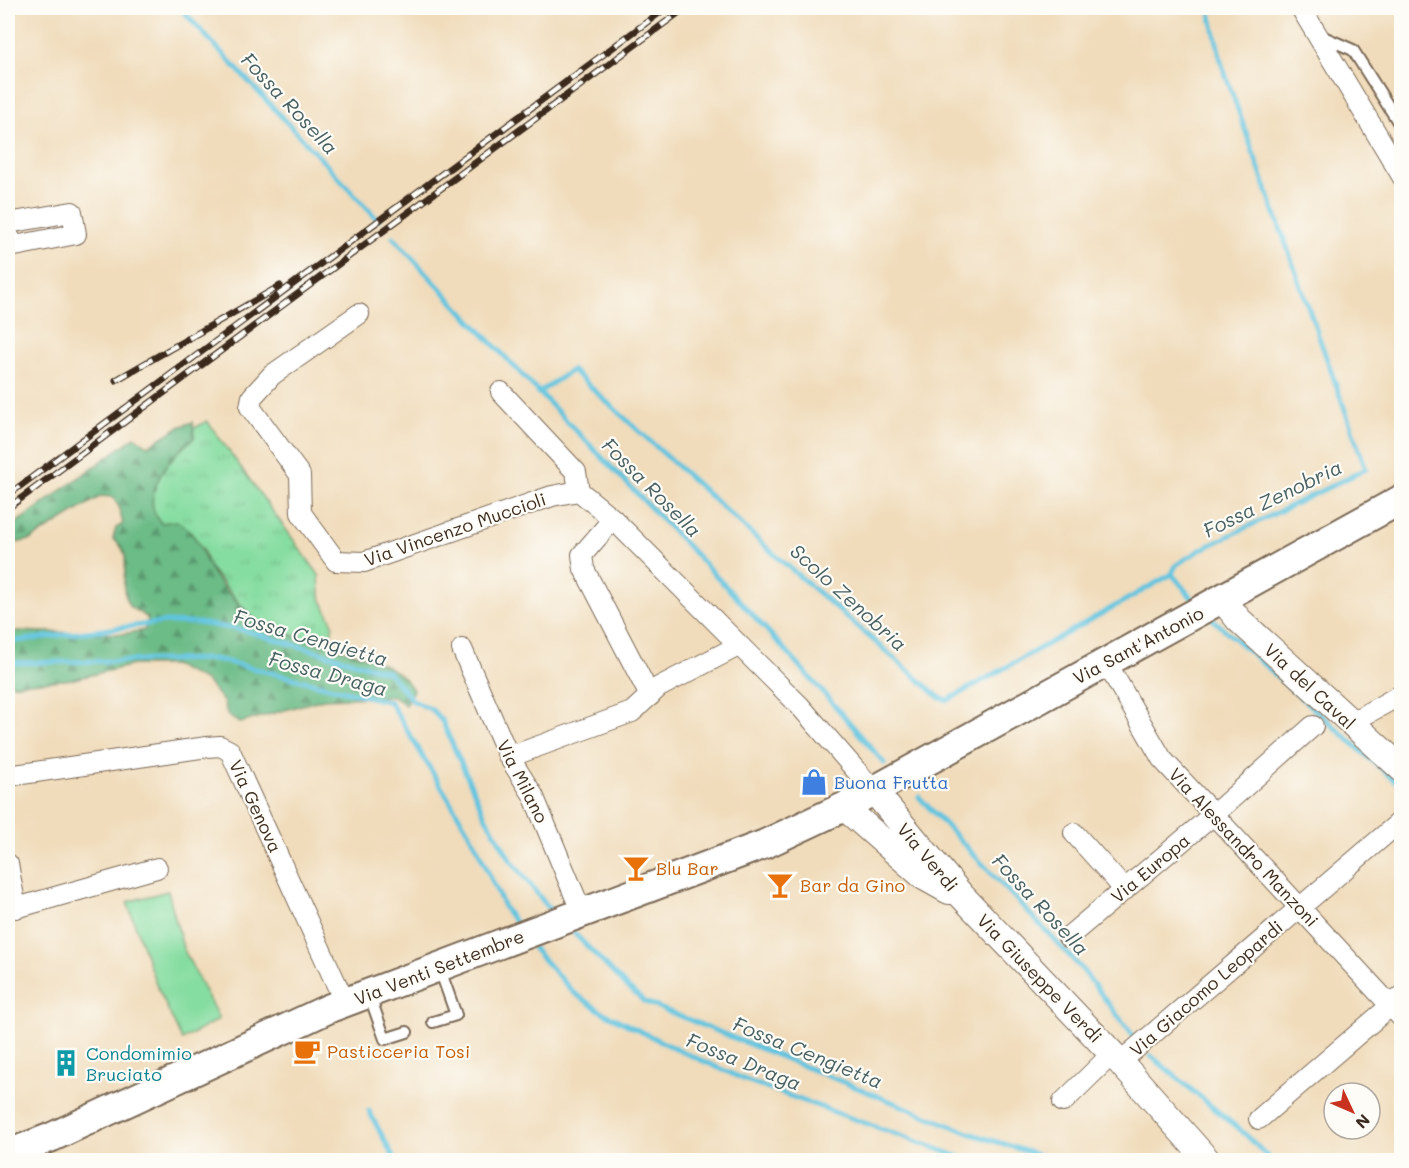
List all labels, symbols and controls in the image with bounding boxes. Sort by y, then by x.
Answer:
water label: Fossa Rosella [236,46,344,160]
water label: Fossa Rosella [597,432,707,542]
water label: Fossa Zenobria [1198,453,1346,543]
street label: Via Vincenzo Muccioli [361,487,549,571]
water label: Scolo Zenobria [785,538,913,656]
street label: Via Sant'Antonio [1069,600,1208,690]
water label: Fossa Cengietta [231,603,391,671]
street label: Via del Caval [1259,638,1361,734]
water label: Fossa Draga [266,645,390,701]
street label: Via Milano [492,735,554,827]
street label: Via Genova [224,756,288,856]
street label: Via Alessandro Manzoni [1164,762,1324,932]
shop icon: Buona Frutta [799,767,829,797]
place label: Buona Frutta [834,770,949,794]
street label: Via Verdi [892,818,964,896]
street label: Via Europa [1105,828,1195,908]
water label: Fossa Rosella [987,847,1095,961]
bar icon: Blu Bar [621,853,651,883]
place label: Blu Bar [656,856,719,880]
bar icon: Bar da Gino [765,870,795,900]
place label: Bar da Gino [800,873,905,897]
street label: Via Giuseppe Verdi [972,908,1108,1048]
street label: Via Giacomo Leopardi [1124,915,1288,1061]
street label: Via Venti Settembre [351,924,527,1010]
water label: Fossa Cengietta [729,1010,887,1094]
water label: Fossa Draga [683,1026,805,1096]
cafe icon: Pasticceria Tosi [292,1036,322,1066]
place label: Pasticceria Tosi [327,1039,470,1063]
place label: Condomimio Bruciato [86,1041,192,1086]
building icon: Condomimio Bruciato [51,1048,81,1078]
north arrow [1322,1081,1382,1141]
text: N [1351,1110,1375,1133]

